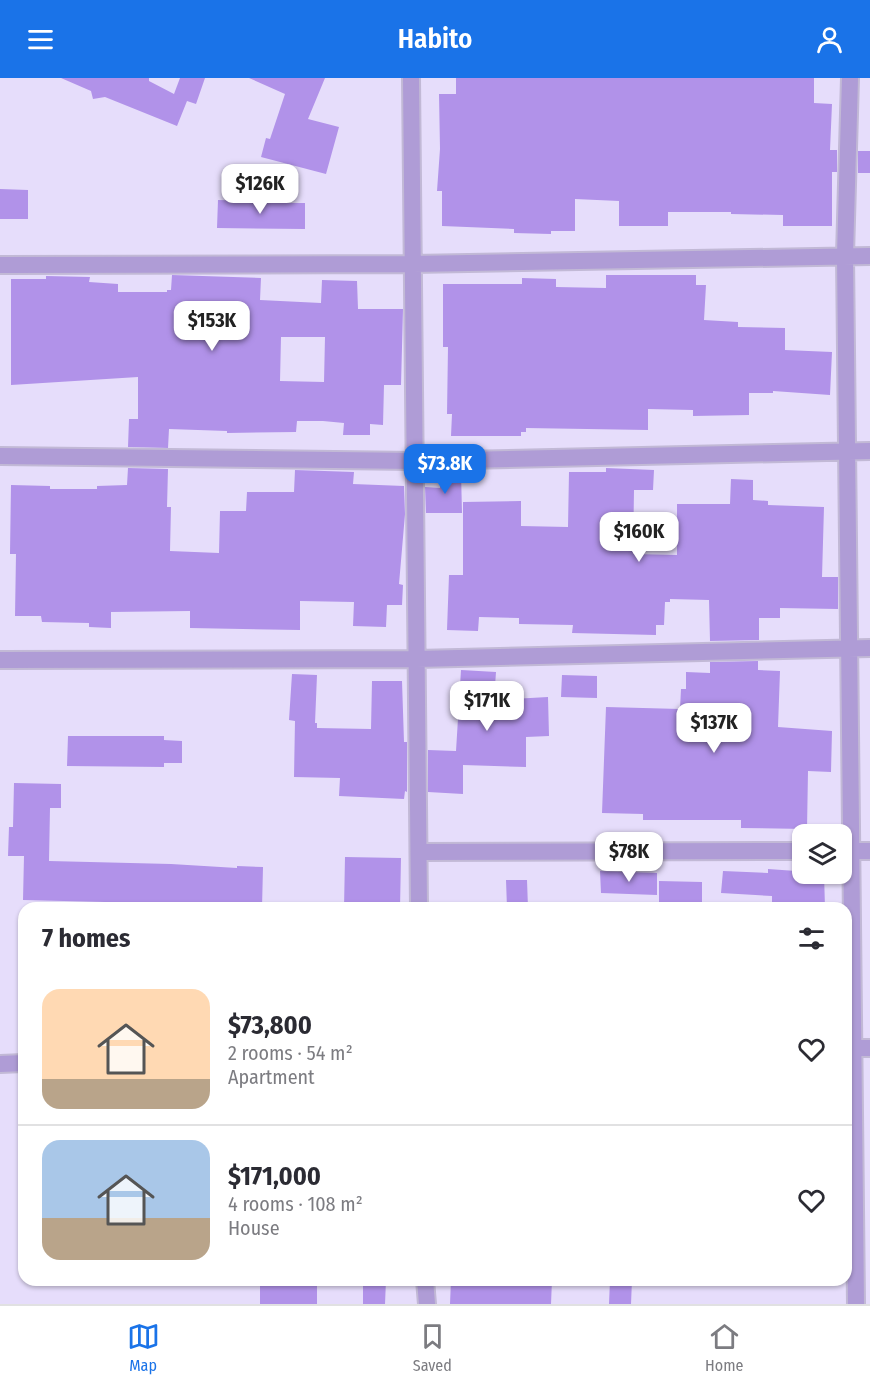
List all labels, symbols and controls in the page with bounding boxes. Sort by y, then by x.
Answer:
icon: menu [24,23,57,56]
text: Habito [398,23,472,55]
icon: person [813,23,846,56]
pin: $126K [218,164,302,215]
text: $126K [235,171,285,195]
pin: $153K [170,301,254,352]
text: $153K [188,308,236,332]
pin: $73.8K [396,444,494,495]
text: $73.8K [418,451,472,475]
pin: $160K [597,512,681,563]
text: $160K [614,519,664,543]
pin: $171K [445,681,529,732]
text: $171K [464,688,510,712]
pin: $137K [672,703,756,754]
text: $137K [690,710,738,734]
map controls [792,824,852,884]
button: layers [792,824,852,884]
pin: $78K [593,832,665,883]
text: $78K [609,839,649,863]
icon: filters [795,922,828,955]
text: 7 homes [42,923,130,954]
text: $73,800 [228,1010,312,1041]
icon: home [90,1013,162,1085]
icon: heart [795,1033,828,1066]
text: 2 rooms · 54 m² [228,1041,353,1065]
text: Apartment [228,1065,315,1089]
text: $171,000 [228,1161,321,1192]
icon: home [90,1164,162,1236]
icon: heart [795,1184,828,1217]
text: 4 rooms · 108 m² [228,1192,363,1216]
text: House [228,1216,280,1240]
tab: Map [127,1320,160,1375]
tab: Saved [413,1320,452,1375]
tab: Home [705,1320,743,1375]

